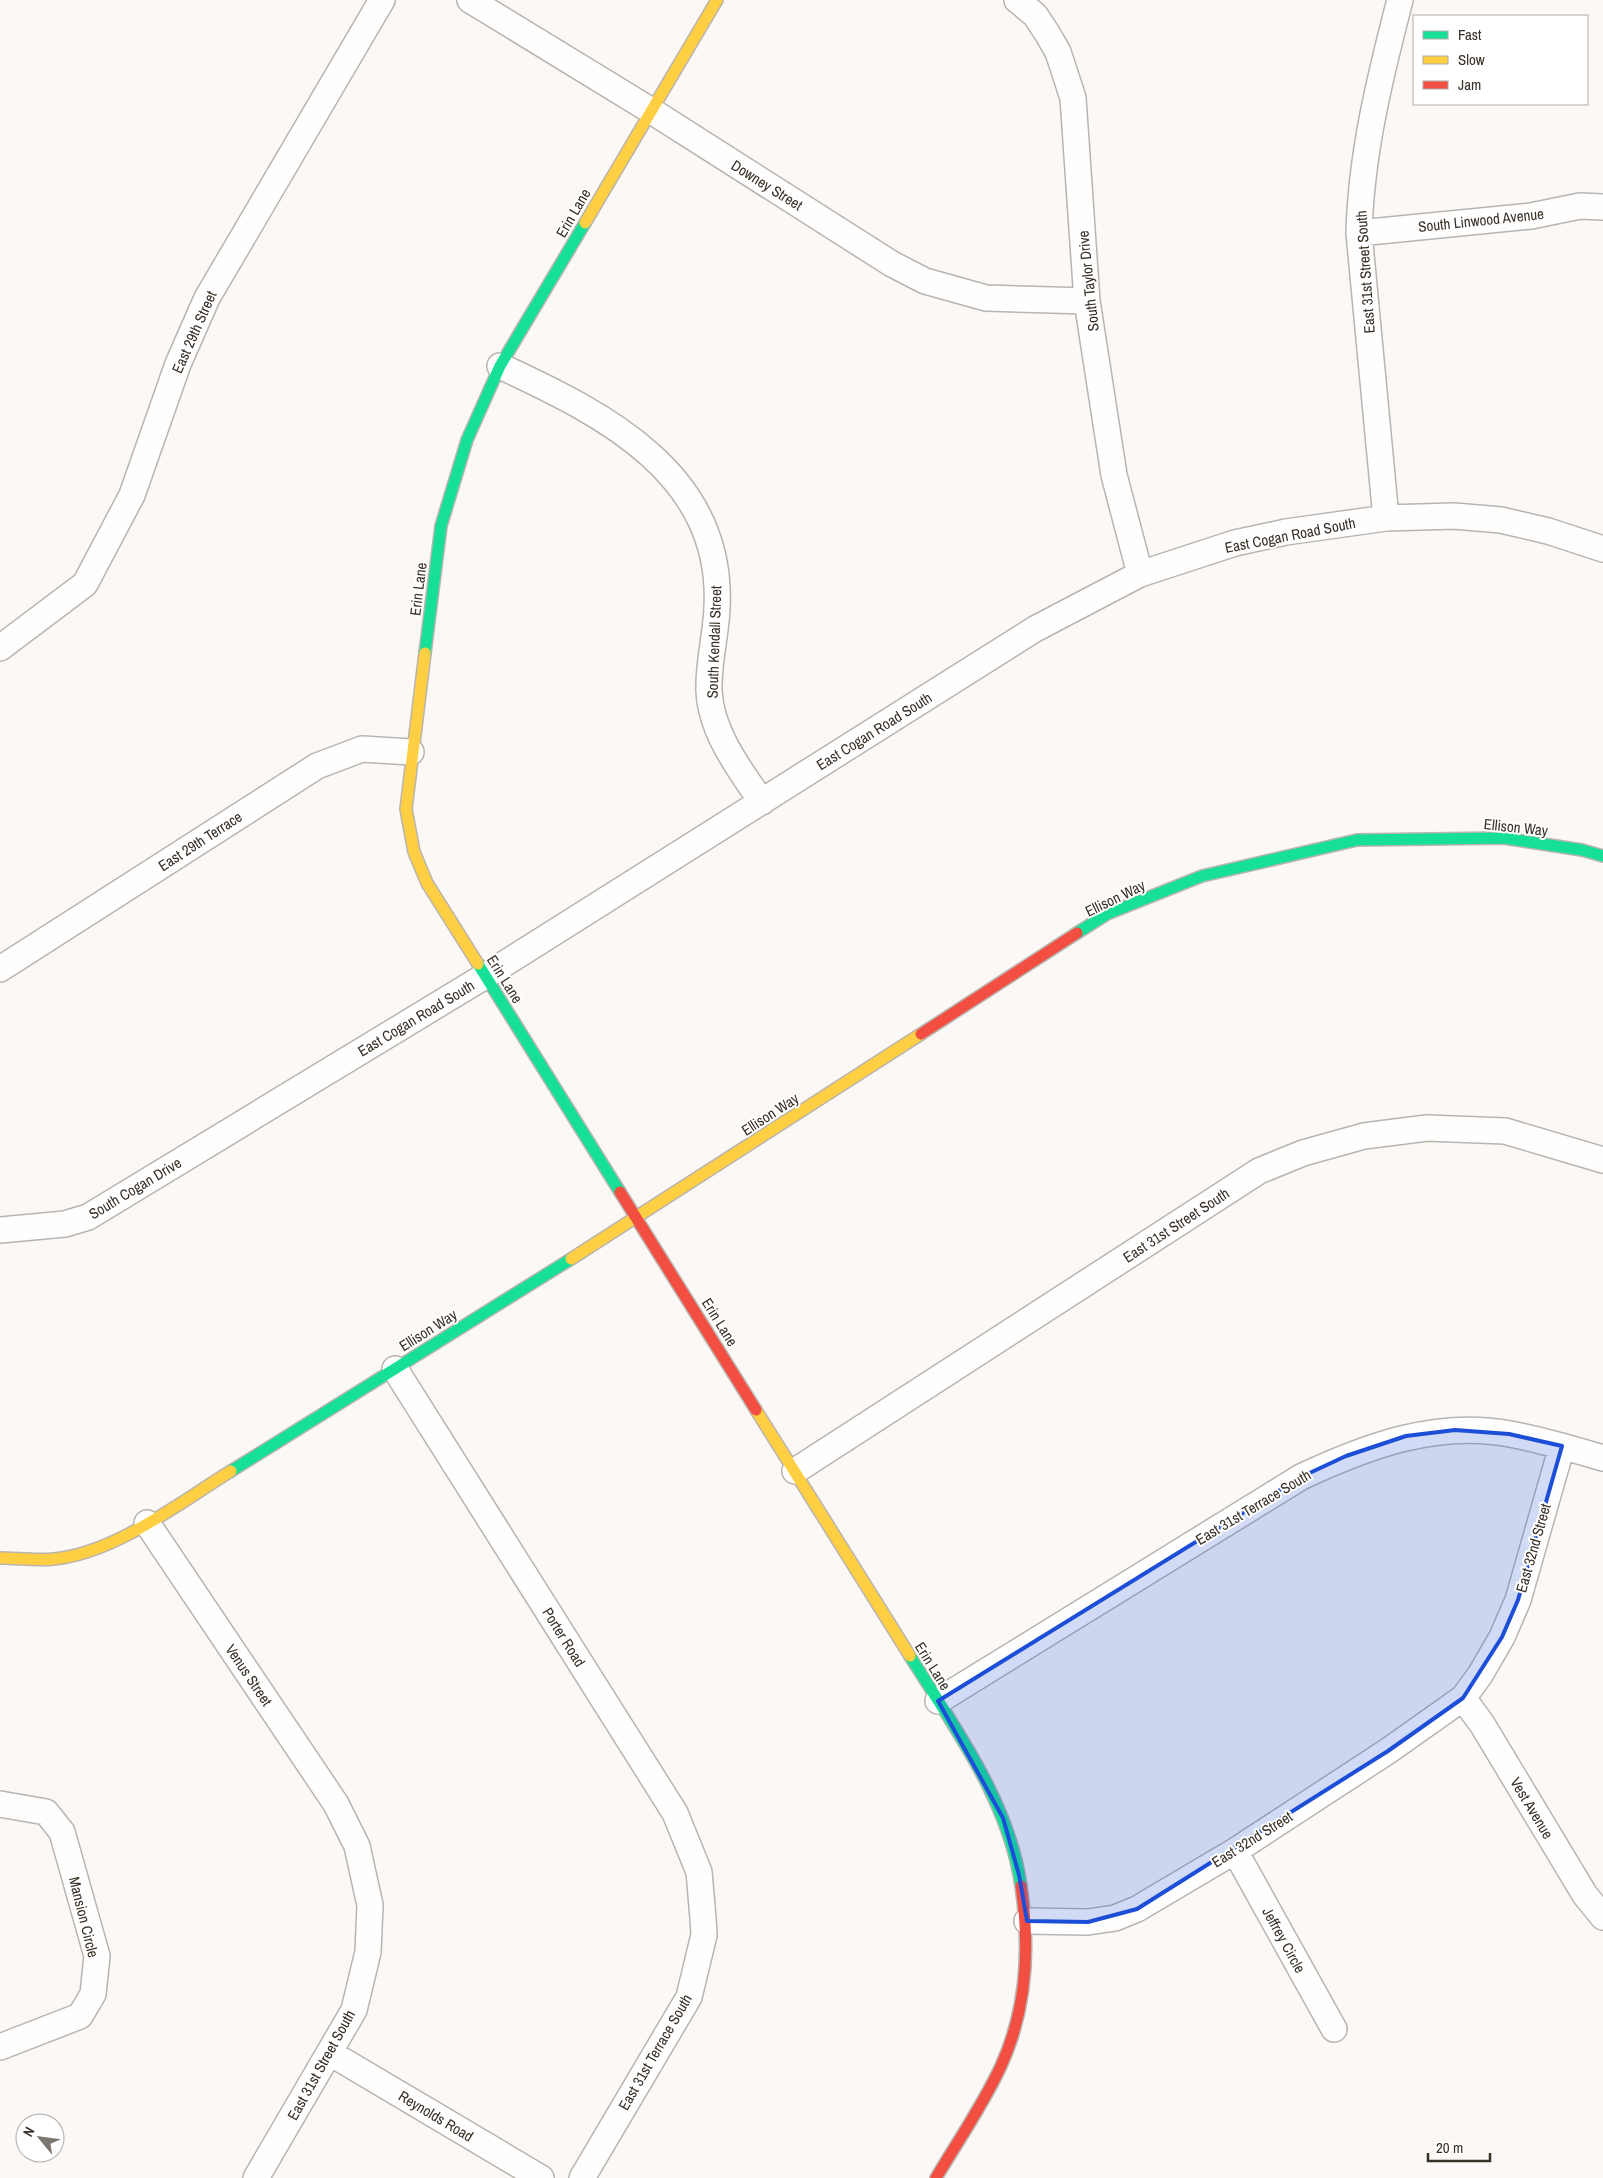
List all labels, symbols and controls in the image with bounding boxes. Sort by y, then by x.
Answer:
legend [1413,15,1588,105]
text: Fast [1458,24,1482,45]
text: Slow [1458,49,1485,70]
text: Jam [1458,74,1481,95]
street label: Downey Street [727,155,807,216]
street label: Erin Lane [551,185,596,241]
street label: South Linwood Avenue [1417,203,1545,237]
street label: East 31st Street South [1350,210,1380,334]
street label: South Taylor Drive [1072,229,1104,332]
street label: East 29th Street [166,287,222,377]
street label: East Cogan Road South [1223,512,1357,558]
street label: Erin Lane [404,561,432,617]
street label: South Kendall Street [702,585,726,699]
street label: East Cogan Road South [812,687,936,775]
street label: East 29th Terrace [154,806,246,876]
street label: Ellison Way [1483,813,1550,841]
street label: Ellison Way [1081,874,1149,922]
street label: Erin Lane [482,951,528,1007]
street label: East Cogan Road South [354,975,478,1061]
street label: Ellison Way [737,1087,803,1140]
street label: South Cogan Drive [85,1152,185,1224]
street label: East 31st Street South [1119,1183,1233,1267]
street label: Erin Lane [697,1294,743,1350]
street label: Ellison Way [395,1304,462,1356]
street label: East 31st Terrace South [1191,1464,1315,1550]
street label: East 32nd Street [1510,1501,1556,1595]
street label: Porter Road [538,1603,590,1671]
street label: Erin Lane [910,1638,956,1694]
street label: Venus Street [221,1640,278,1711]
street label: Vest Avenue [1505,1773,1559,1843]
street label: East 32nd Street [1208,1806,1297,1872]
street label: Mansion Circle [64,1874,104,1960]
street label: Jeffrey Circle [1257,1903,1311,1977]
street label: East 31st Terrace South [613,1990,697,2114]
street label: East 31st Street South [282,2006,360,2124]
street label: Reynolds Road [395,2085,477,2147]
north arrow [15,2113,65,2163]
text: N [19,2124,39,2140]
scale bar [1428,2130,1490,2162]
text: 20 m [1436,2137,1463,2158]

